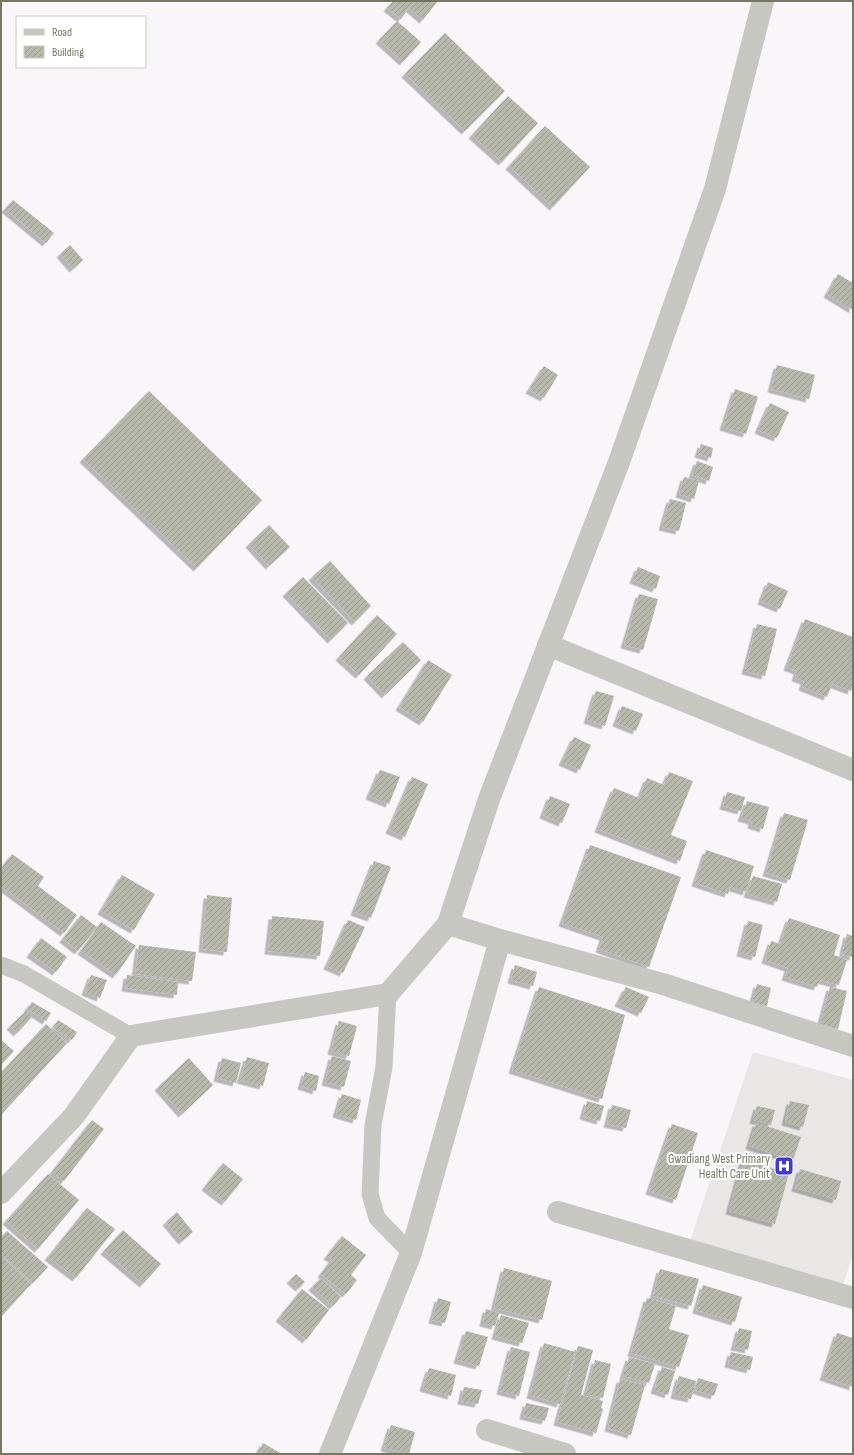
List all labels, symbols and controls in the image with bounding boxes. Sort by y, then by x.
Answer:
legend [16,16,146,68]
text: Road [52,25,72,40]
text: Building [52,45,84,60]
place label: Gwadiang West Primary Health Care Unit [668,1151,770,1182]
hospital icon: Gwadiang West Primary Health Care Unit [773,1155,795,1177]

